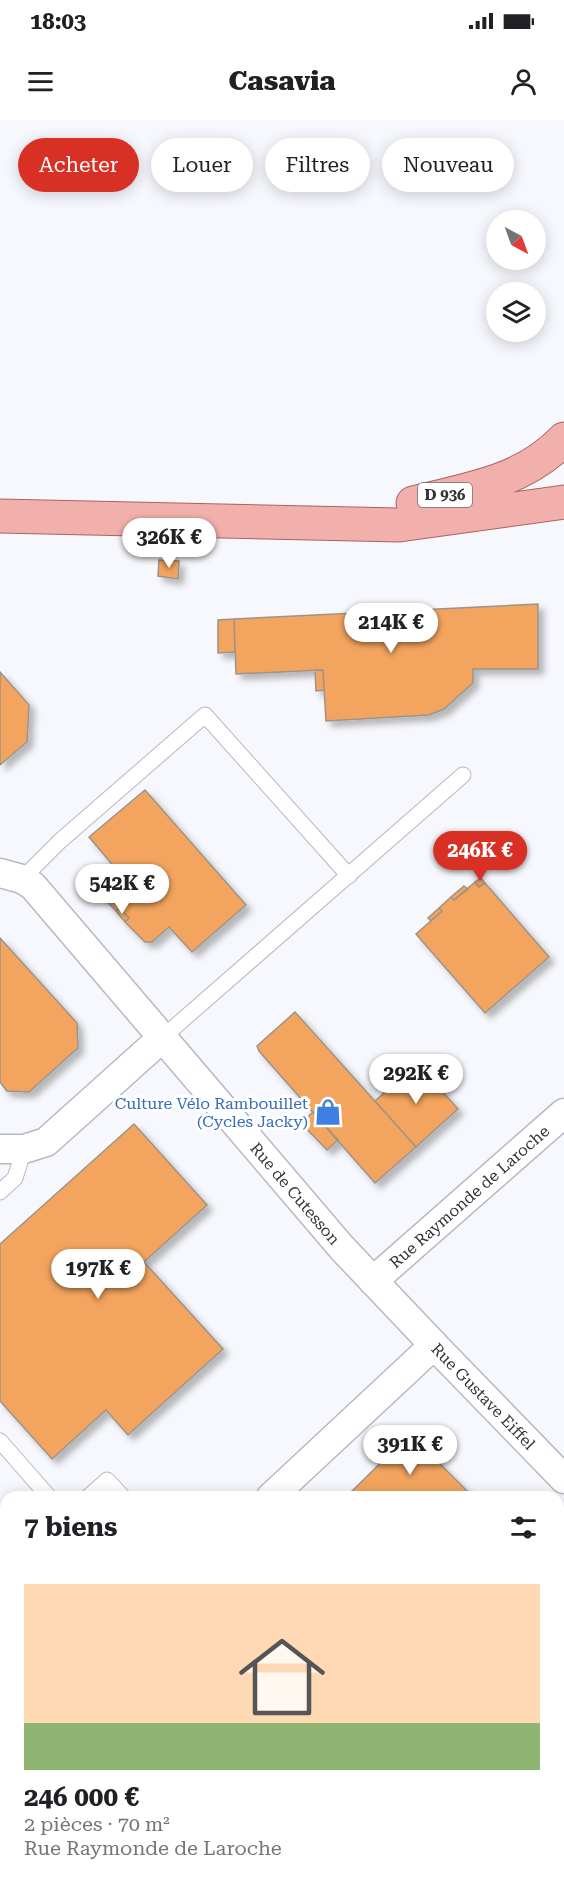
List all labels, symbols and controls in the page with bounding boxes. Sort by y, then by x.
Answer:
text: 18:03 [30,9,86,34]
icon: menu [24,65,57,98]
text: Casavia [228,65,336,97]
icon: person [507,65,540,98]
chip: Acheter [18,138,139,192]
chip: Louer [151,138,253,192]
chip: Filtres [265,138,370,192]
chip: Nouveau [382,138,514,192]
north arrow [486,210,546,270]
map controls [486,210,546,342]
button: layers [486,282,546,342]
road number: D 936 [418,483,472,507]
pin: 326K € [120,518,218,569]
text: 326K € [136,525,202,549]
pin: 214K € [342,603,440,654]
text: 214K € [358,610,424,634]
pin: 246K € [431,831,529,882]
text: 246K € [447,838,513,862]
pin: 542K € [73,864,171,915]
text: 542K € [89,871,155,895]
pin: 292K € [367,1054,465,1105]
text: 292K € [383,1061,449,1085]
place label: Culture Vélo Rambouillet (Cycles Jacky) [115,1094,308,1131]
shop icon: Culture Vélo Rambouillet (Cycles Jacky) [313,1097,343,1127]
street label: Rue Raymonde de Laroche [385,1121,553,1272]
street label: Rue de Cutesson [247,1138,344,1248]
pin: 197K € [49,1249,147,1300]
text: 197K € [65,1256,131,1280]
street label: Rue Gustave Eiffel [428,1339,539,1453]
pin: 391K € [361,1425,459,1476]
text: 391K € [377,1432,443,1456]
icon: filters [507,1511,540,1544]
text: 7 biens [24,1512,117,1542]
icon: home [228,1623,336,1731]
text: 246 000 € [24,1782,139,1812]
text: 2 pièces · 70 m² [24,1812,170,1836]
text: Rue Raymonde de Laroche [24,1836,282,1860]

